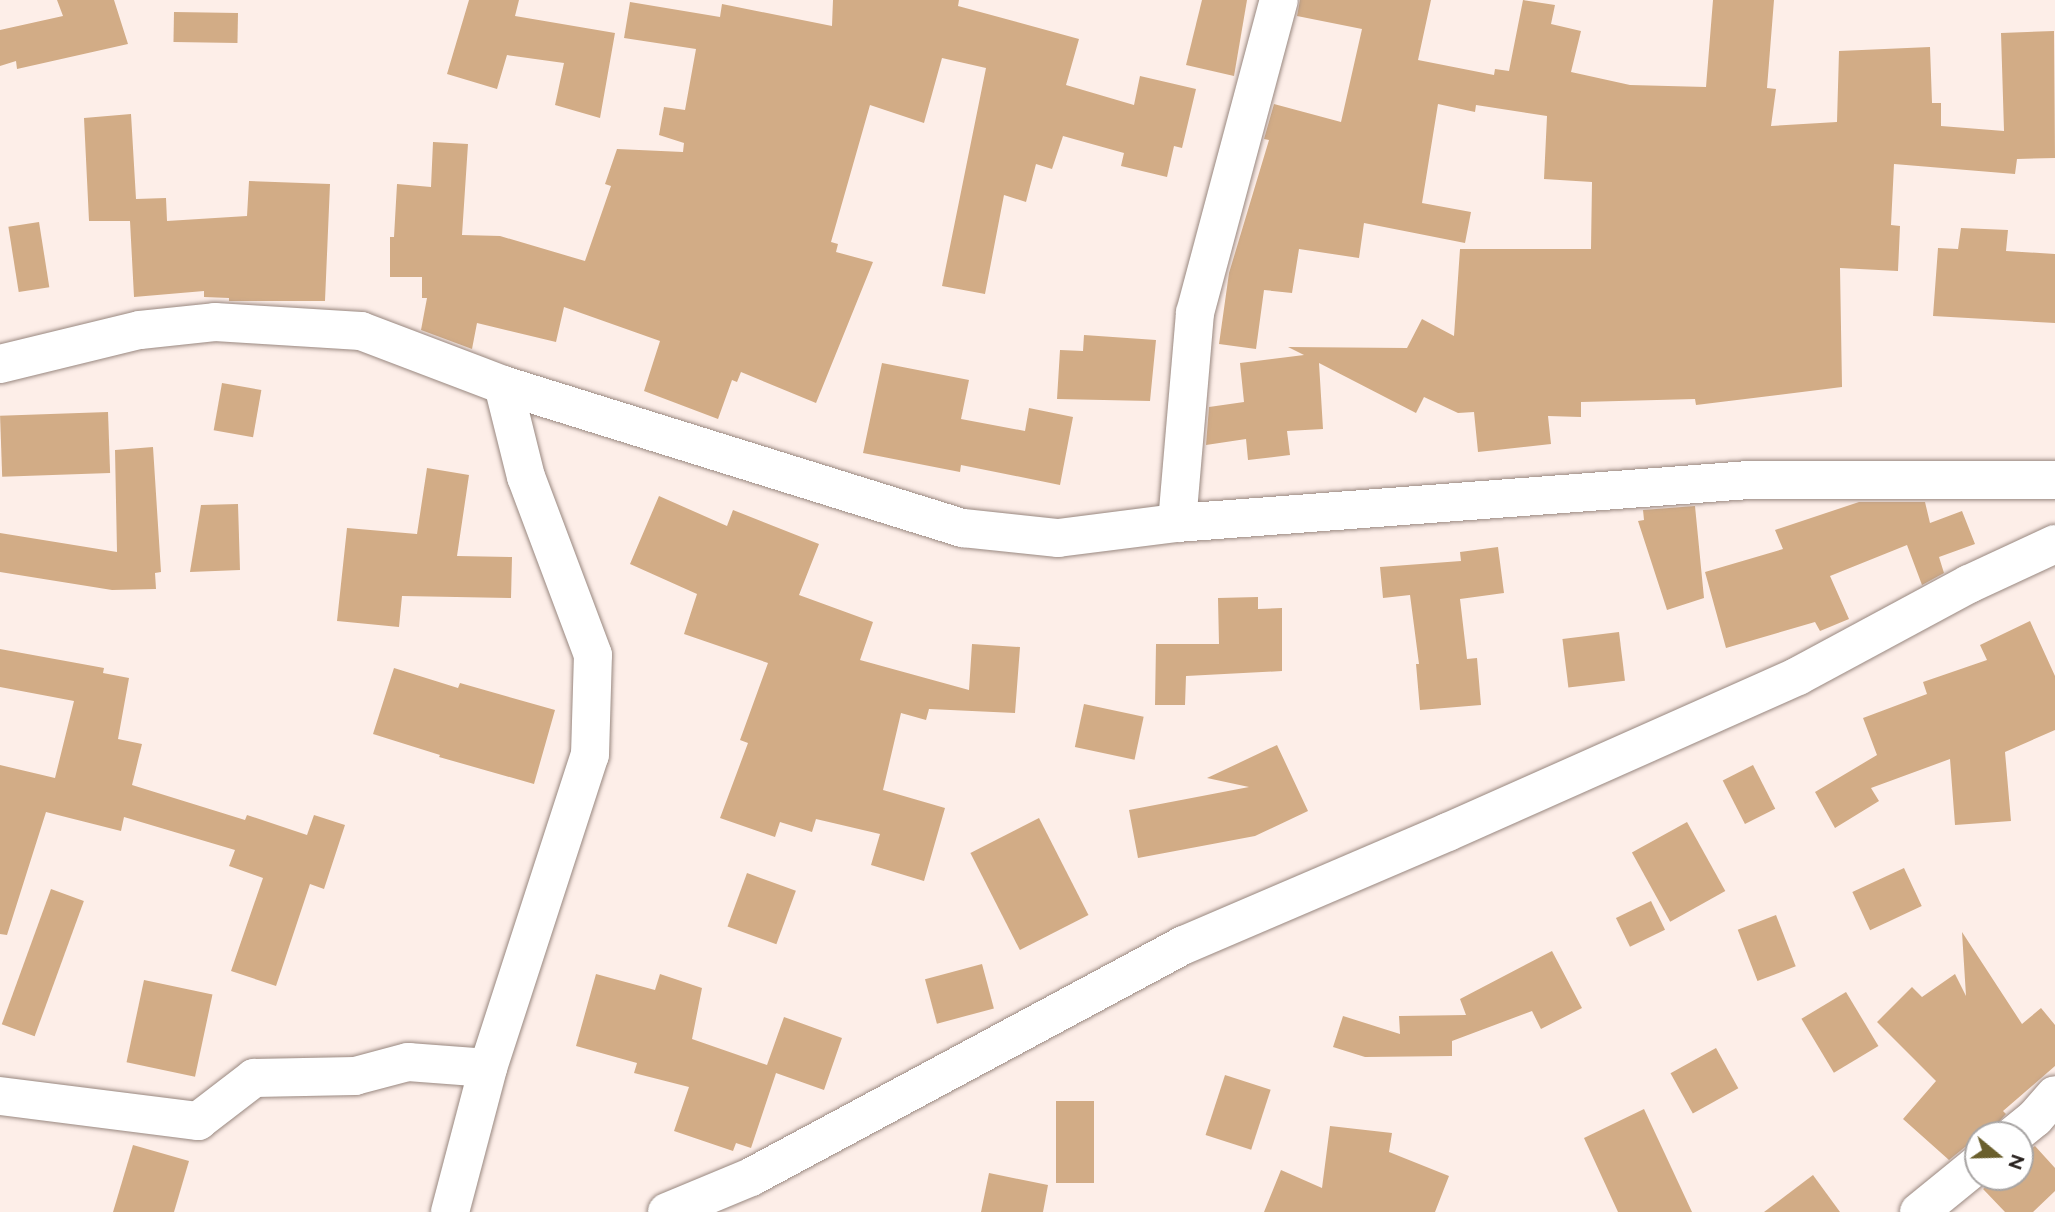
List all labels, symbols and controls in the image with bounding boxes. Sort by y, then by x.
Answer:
north arrow [1964,1121,2034,1191]
text: N [2004,1152,2030,1173]

